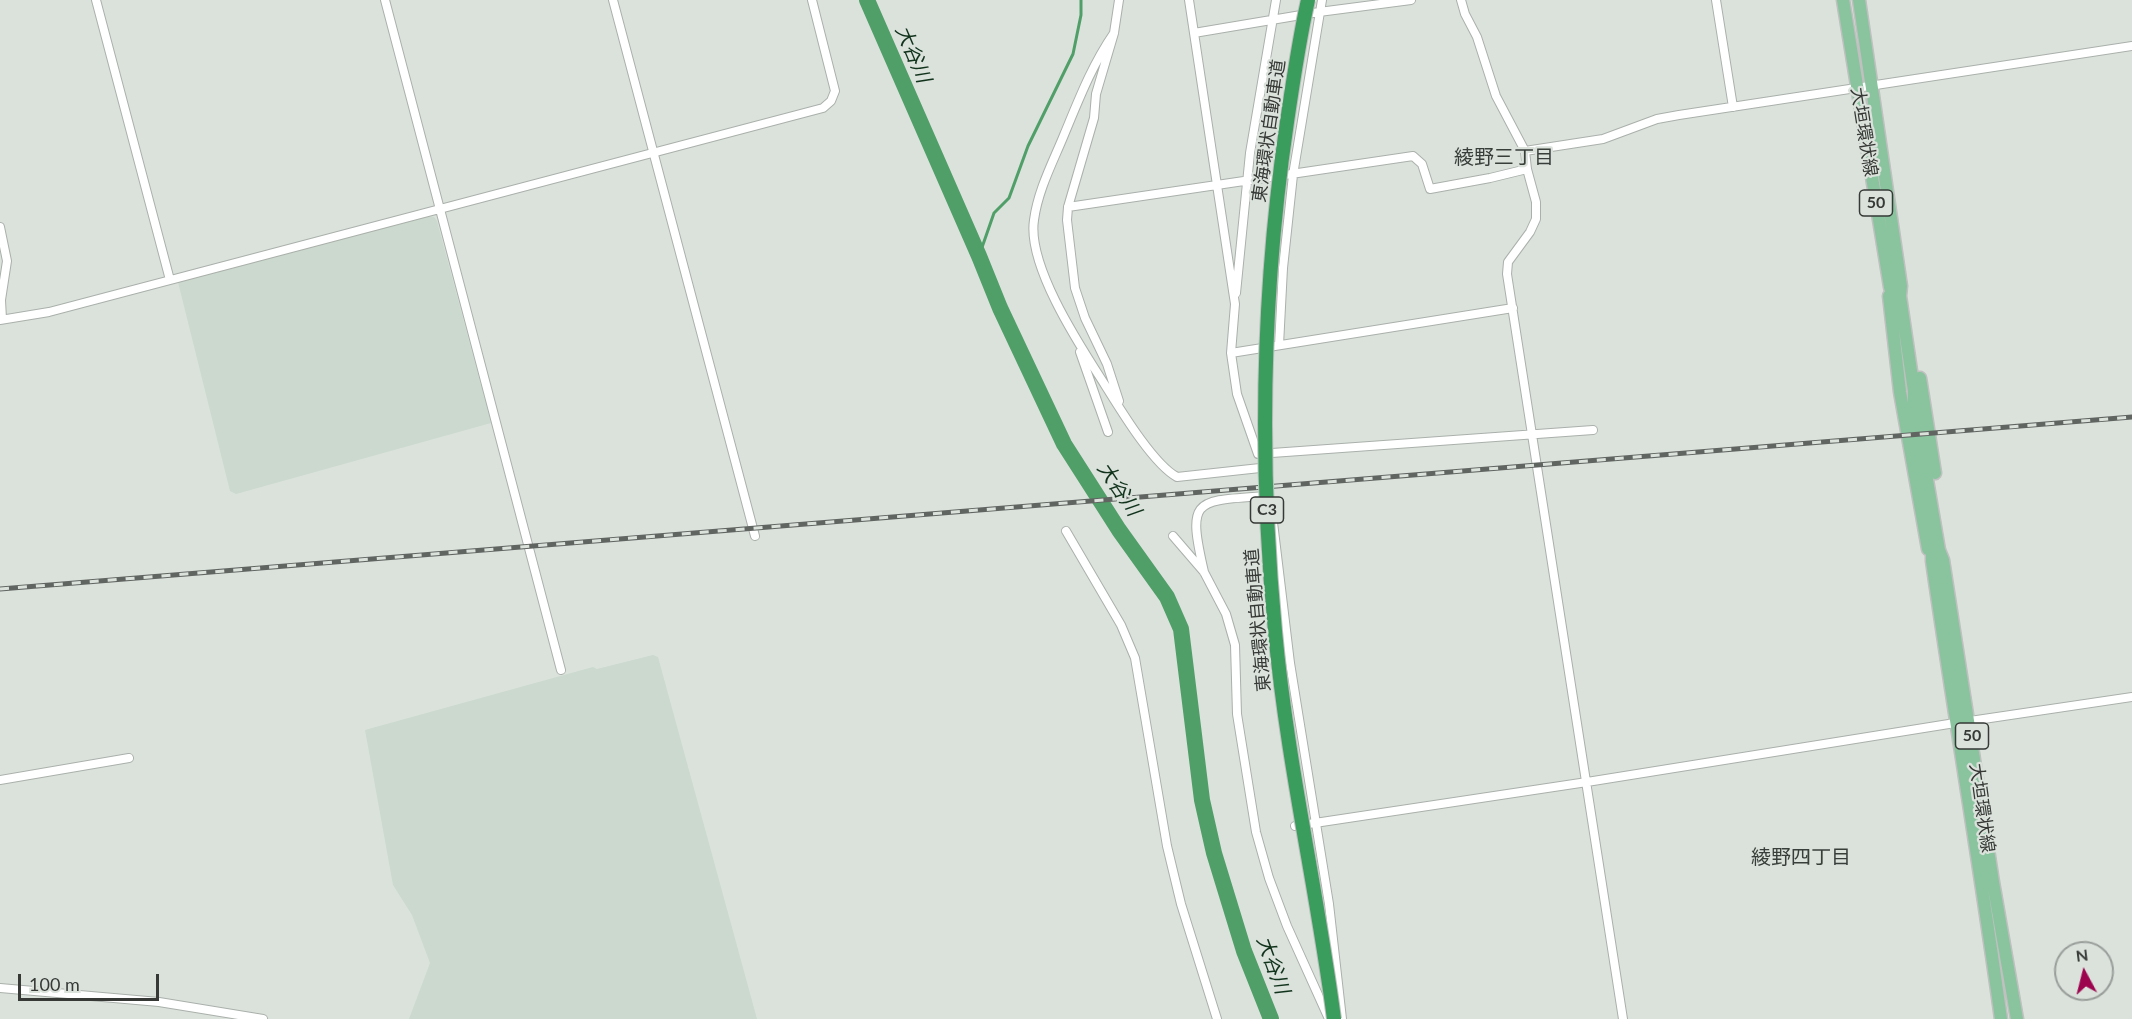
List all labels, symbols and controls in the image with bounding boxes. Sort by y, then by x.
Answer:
water label: 大谷川 [890,22,936,86]
street label: 東海環状自動車道 [1248,58,1290,204]
street label: 大垣環状線 [1846,86,1882,178]
district label: 綾野三丁目 [1454,146,1554,170]
road number: 50 [1860,190,1892,216]
water label: 大谷川 [1092,457,1146,521]
road number: C3 [1250,497,1284,523]
street label: 東海環状自動車道 [1241,547,1275,693]
road number: 50 [1956,723,1988,749]
street label: 大垣環状線 [1965,762,1999,854]
district label: 綾野四丁目 [1751,846,1851,870]
water label: 大谷川 [1251,933,1295,997]
north arrow [2054,941,2114,1001]
text: N [2075,944,2089,965]
scale bar [21,962,162,1000]
text: 100 m [29,973,80,995]

